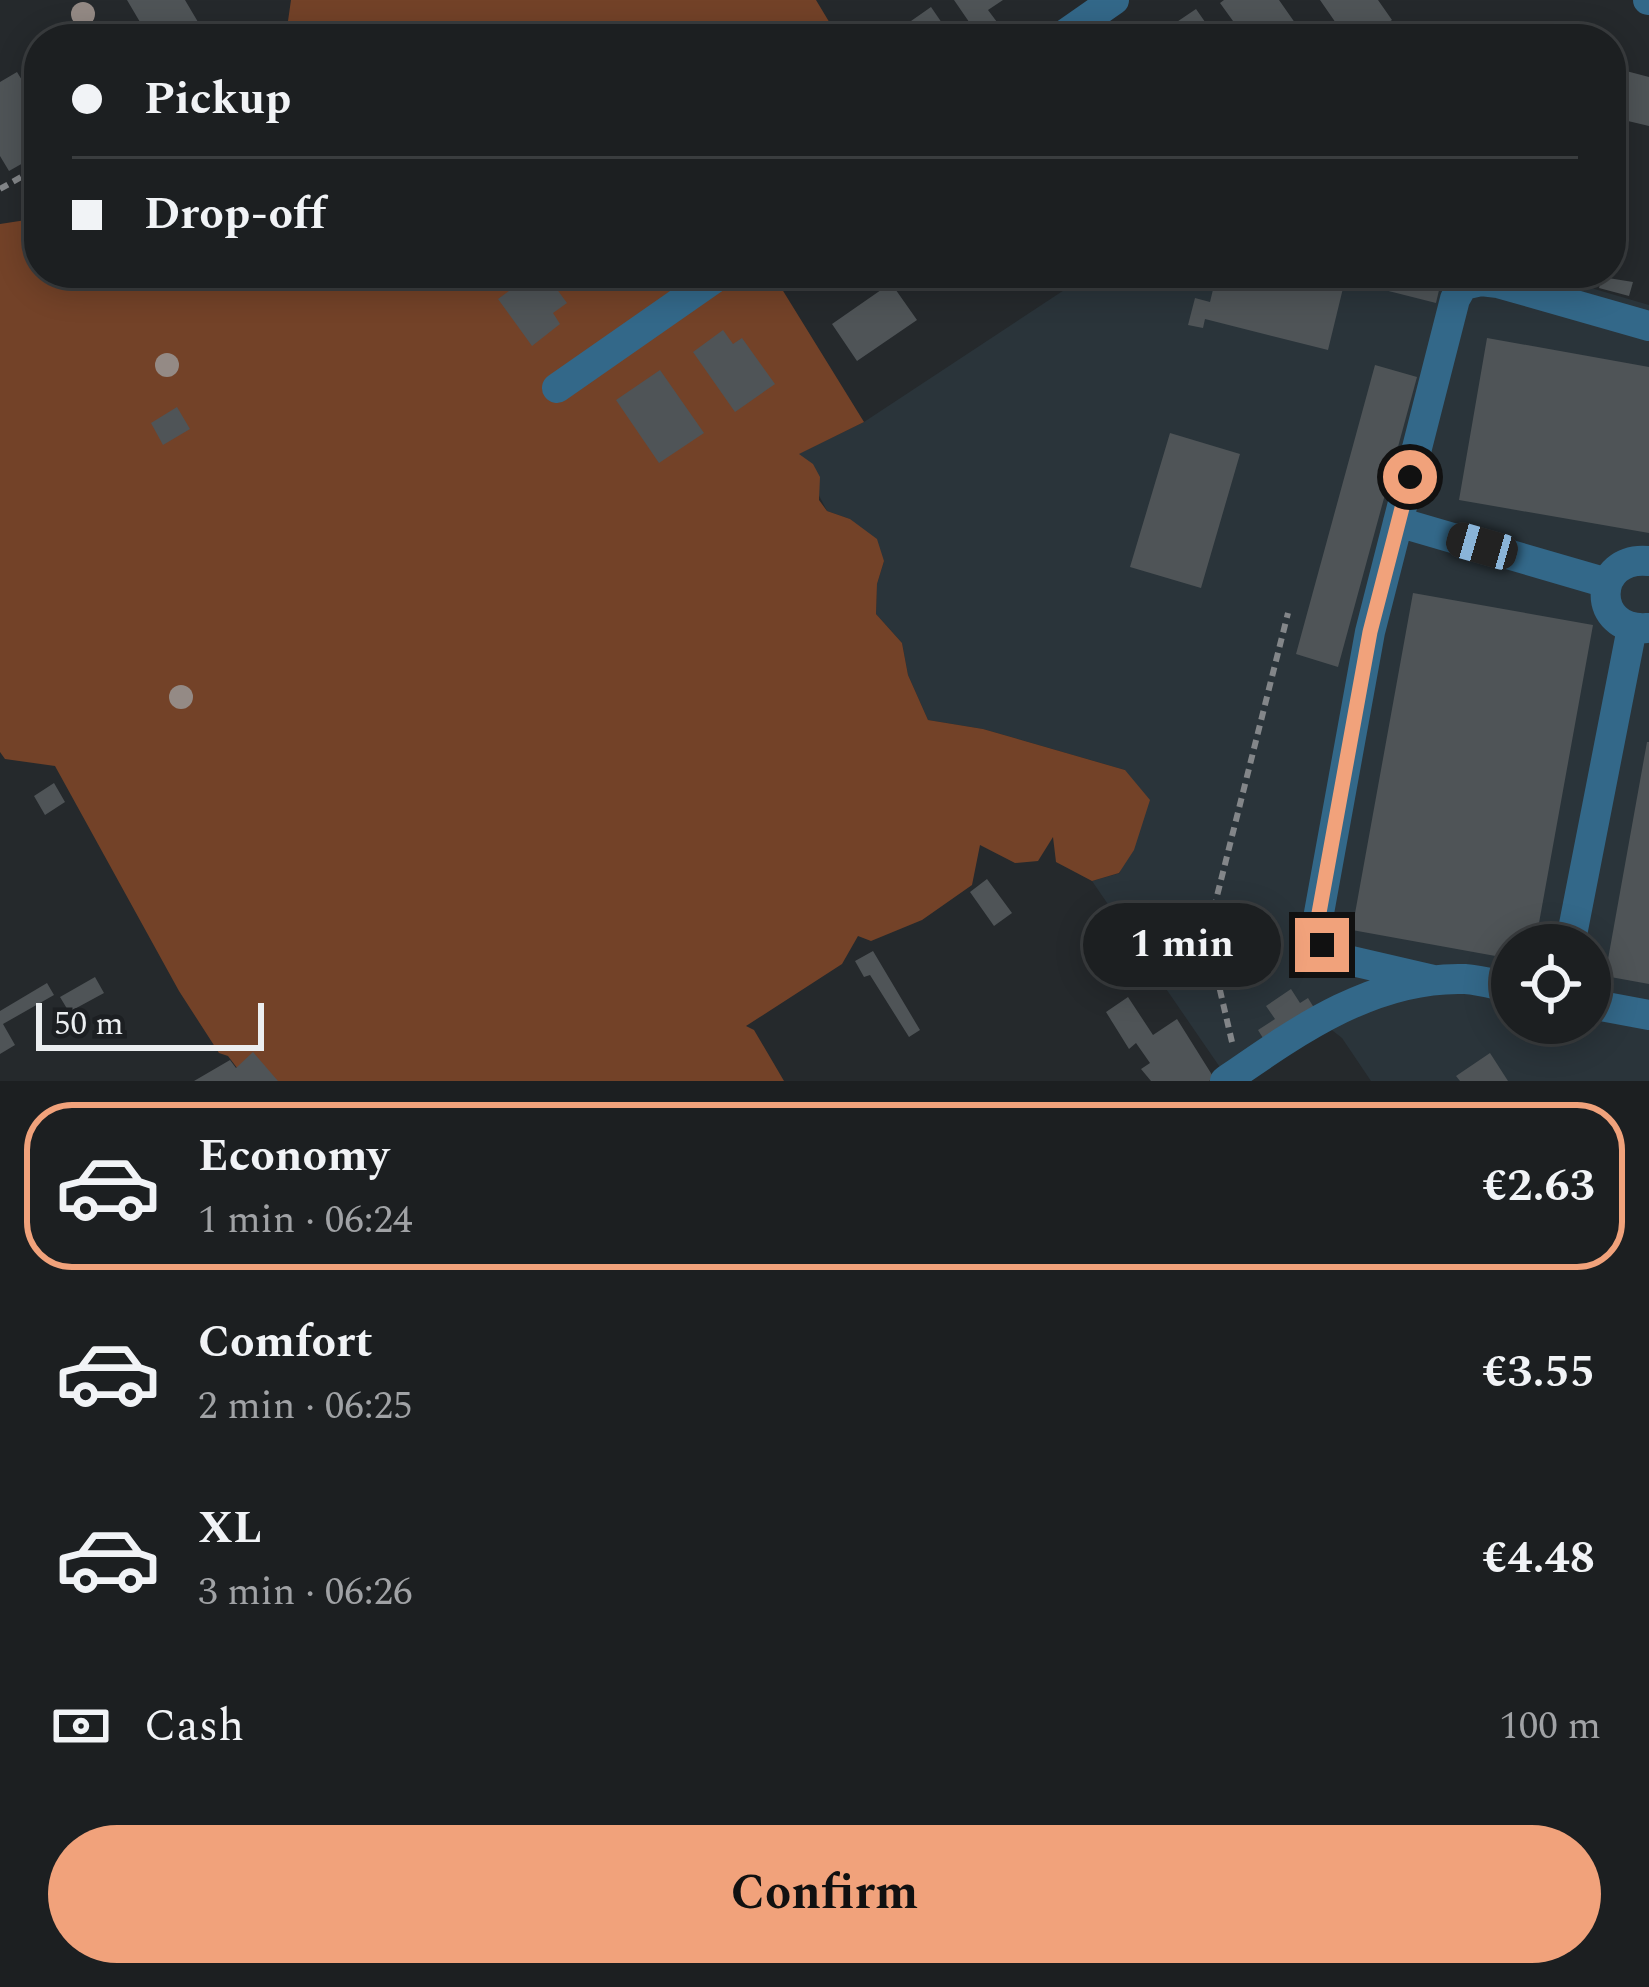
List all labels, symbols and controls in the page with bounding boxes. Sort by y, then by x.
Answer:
text: Pickup [144,65,291,134]
text: Drop-off [144,180,326,249]
route start [1383,450,1437,504]
car [1442,519,1522,573]
callout: 1 min [1082,903,1280,987]
text: 1 min [1130,915,1234,974]
route end [1295,918,1349,972]
map controls [1491,924,1611,1044]
button: locate [1491,924,1611,1044]
scale bar [36,997,264,1050]
text: 50 m [54,999,124,1049]
text: Economy [198,1122,389,1191]
icon: car [54,1132,162,1240]
text: €2.63 [1482,1152,1595,1221]
text: 1 min · 06:24 [198,1191,413,1250]
text: Comfort [198,1308,373,1377]
icon: car [54,1318,162,1426]
text: €3.55 [1482,1338,1595,1407]
text: 2 min · 06:25 [198,1377,413,1436]
text: XL [198,1494,262,1563]
icon: car [54,1504,162,1612]
text: €4.48 [1482,1524,1595,1593]
text: 3 min · 06:26 [198,1563,413,1622]
text: Cash [144,1692,244,1761]
icon: cash [48,1693,114,1759]
text: 100 m [1499,1697,1601,1756]
button: Confirm [48,1825,1601,1963]

